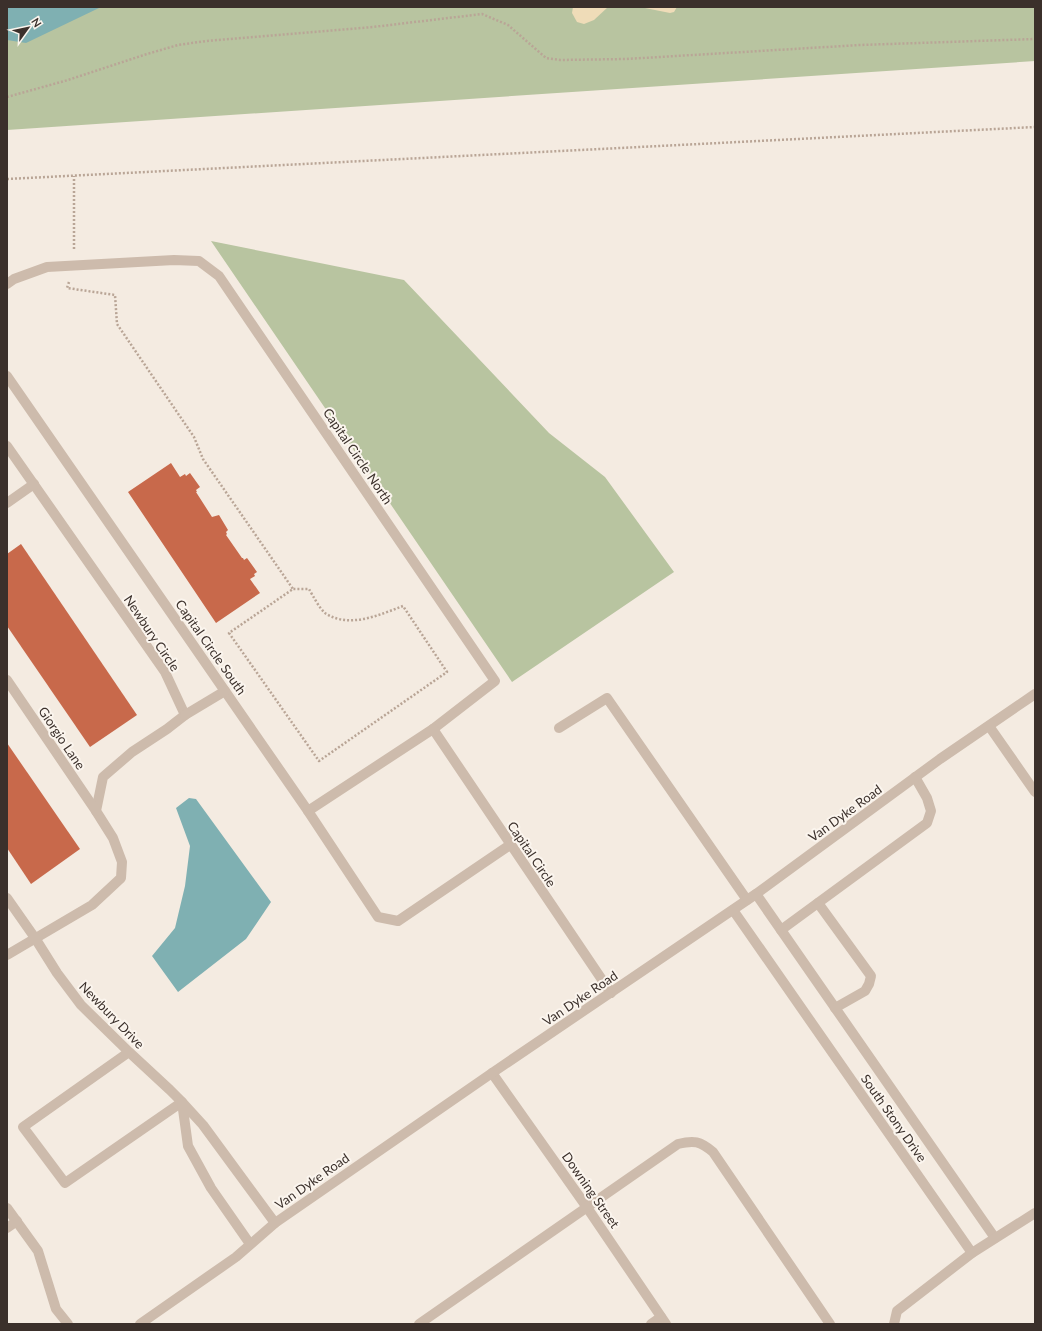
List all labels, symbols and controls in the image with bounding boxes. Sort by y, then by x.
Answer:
north arrow [8,8,48,48]
text: N [29,15,45,29]
street label: Capital Circle North [320,405,396,507]
street label: Newbury Circle [121,592,183,674]
street label: Capital Circle South [172,596,250,698]
street label: Giorgio Lane [35,704,89,773]
street label: Van Dyke Road [805,781,885,845]
street label: Capital Circle [504,818,560,890]
street label: Van Dyke Road [540,967,620,1029]
street label: Newbury Drive [76,978,148,1052]
street label: South Stony Drive [858,1071,930,1165]
street label: Downing Street [559,1149,623,1231]
street label: Van Dyke Road [272,1150,352,1212]

